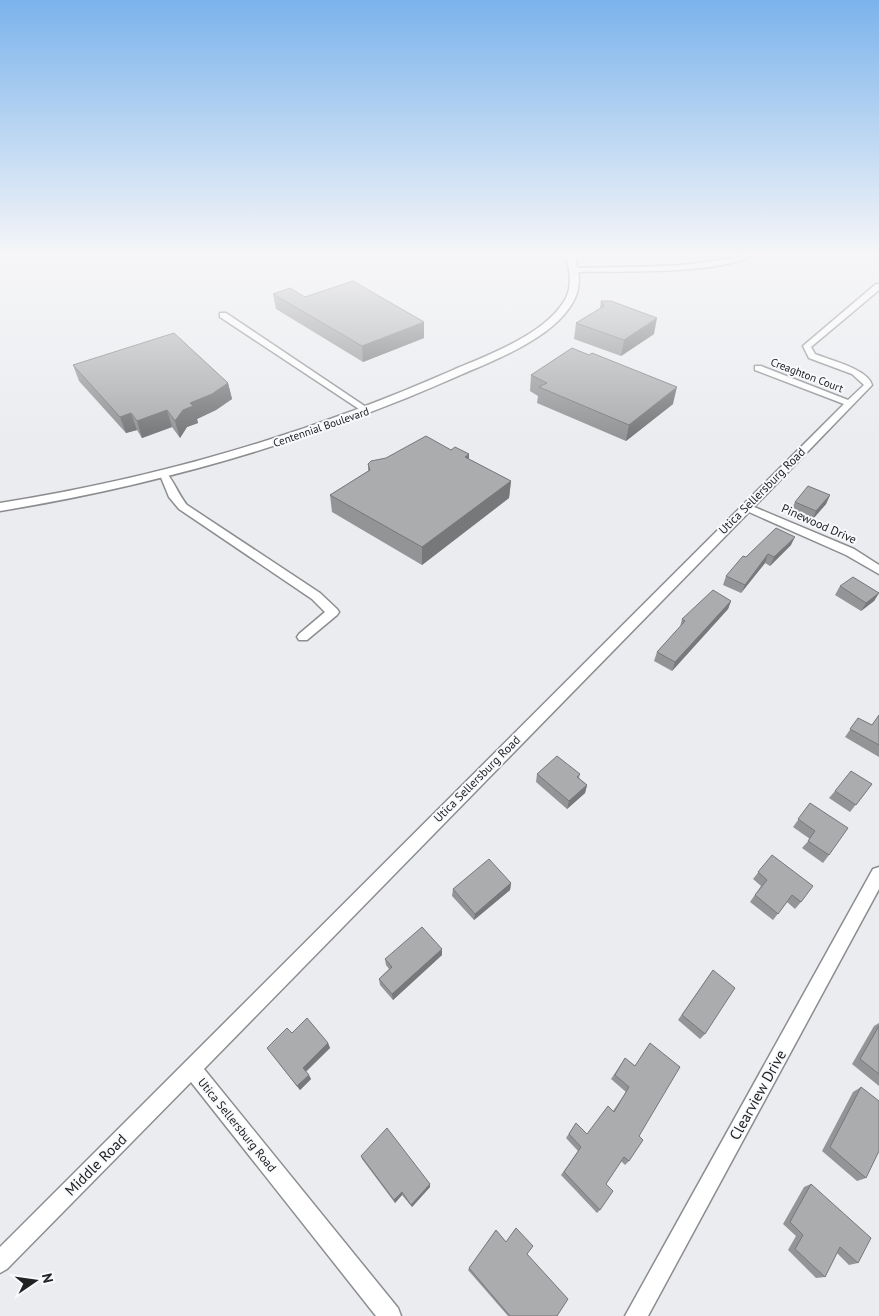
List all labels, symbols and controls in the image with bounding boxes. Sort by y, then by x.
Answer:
street label: Creaghton Court [769,355,846,395]
street label: Centennial Boulevard [271,404,371,450]
street label: Utica Sellersburg Road [715,444,808,537]
street label: Pinewood Drive [779,500,859,547]
street label: Utica Sellersburg Road [430,732,523,825]
street label: Clearview Drive [725,1046,790,1143]
street label: Utica Sellersburg Road [195,1075,280,1175]
street label: Middle Road [61,1130,131,1200]
north arrow [10,1256,60,1306]
text: N [38,1272,57,1285]

